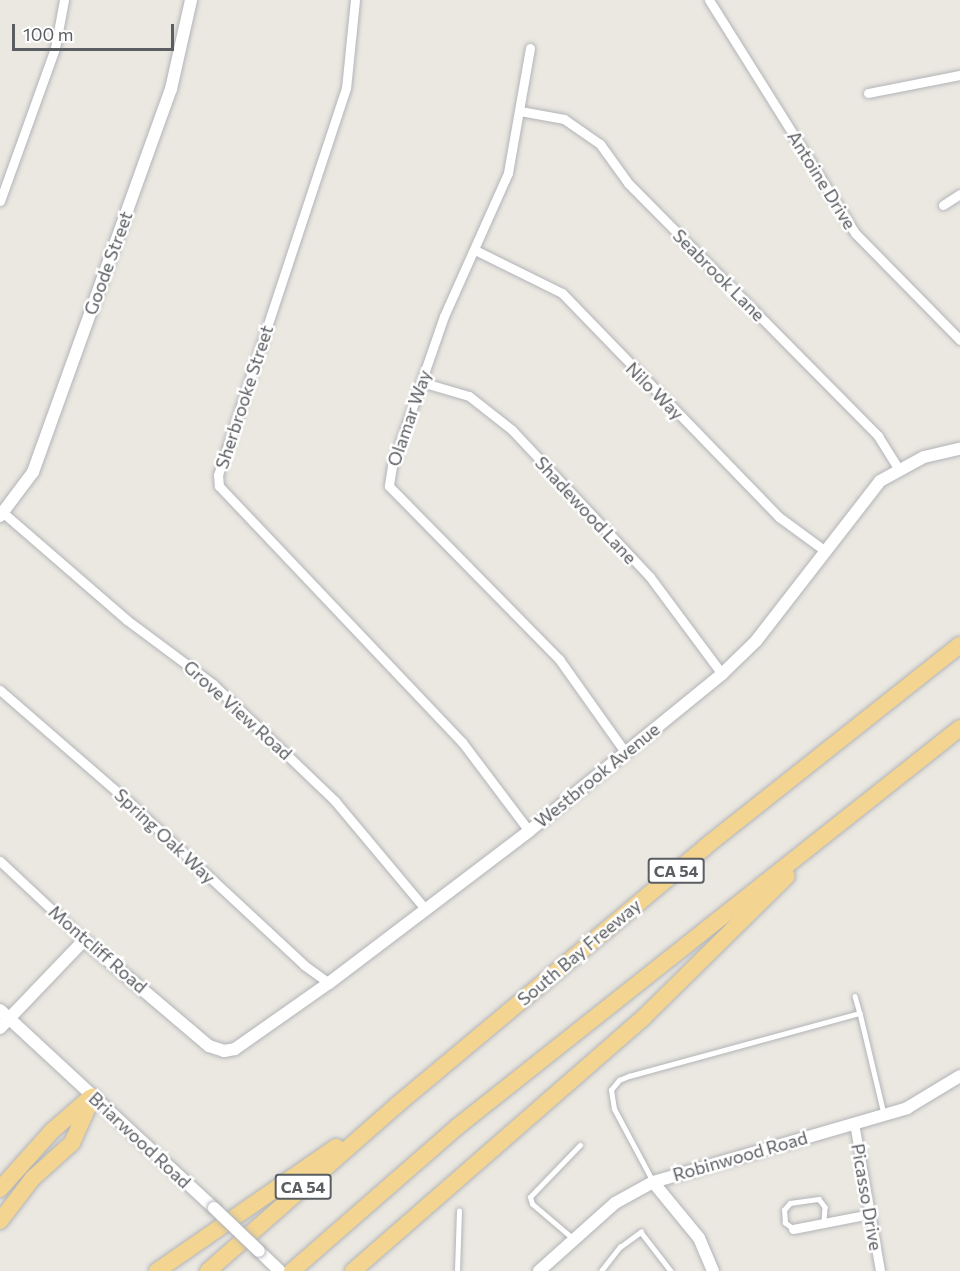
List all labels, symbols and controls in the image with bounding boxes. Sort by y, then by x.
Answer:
scale bar [15,12,177,50]
text: 100 m [23,23,73,45]
street label: Antoine Drive [783,127,861,233]
street label: Goode Street [79,208,137,318]
street label: Seabrook Lane [669,225,769,325]
street label: Sherbrooke Street [211,322,277,472]
street label: Nilo Way [622,358,688,424]
street label: Olamar Way [382,367,436,469]
street label: Shadewood Lane [531,452,641,568]
street label: Grove View Road [179,656,297,764]
street label: Westbrook Avenue [530,718,664,832]
street label: Spring Oak Way [110,784,220,888]
road number: CA 54 [648,858,704,884]
street label: South Bay Freeway [513,894,645,1010]
street label: Montcliff Road [45,901,151,997]
street label: Briarwood Road [85,1087,195,1193]
street label: Robinwood Road [670,1126,810,1186]
street label: Picasso Drive [847,1142,887,1252]
road number: CA 54 [274,1174,332,1200]

